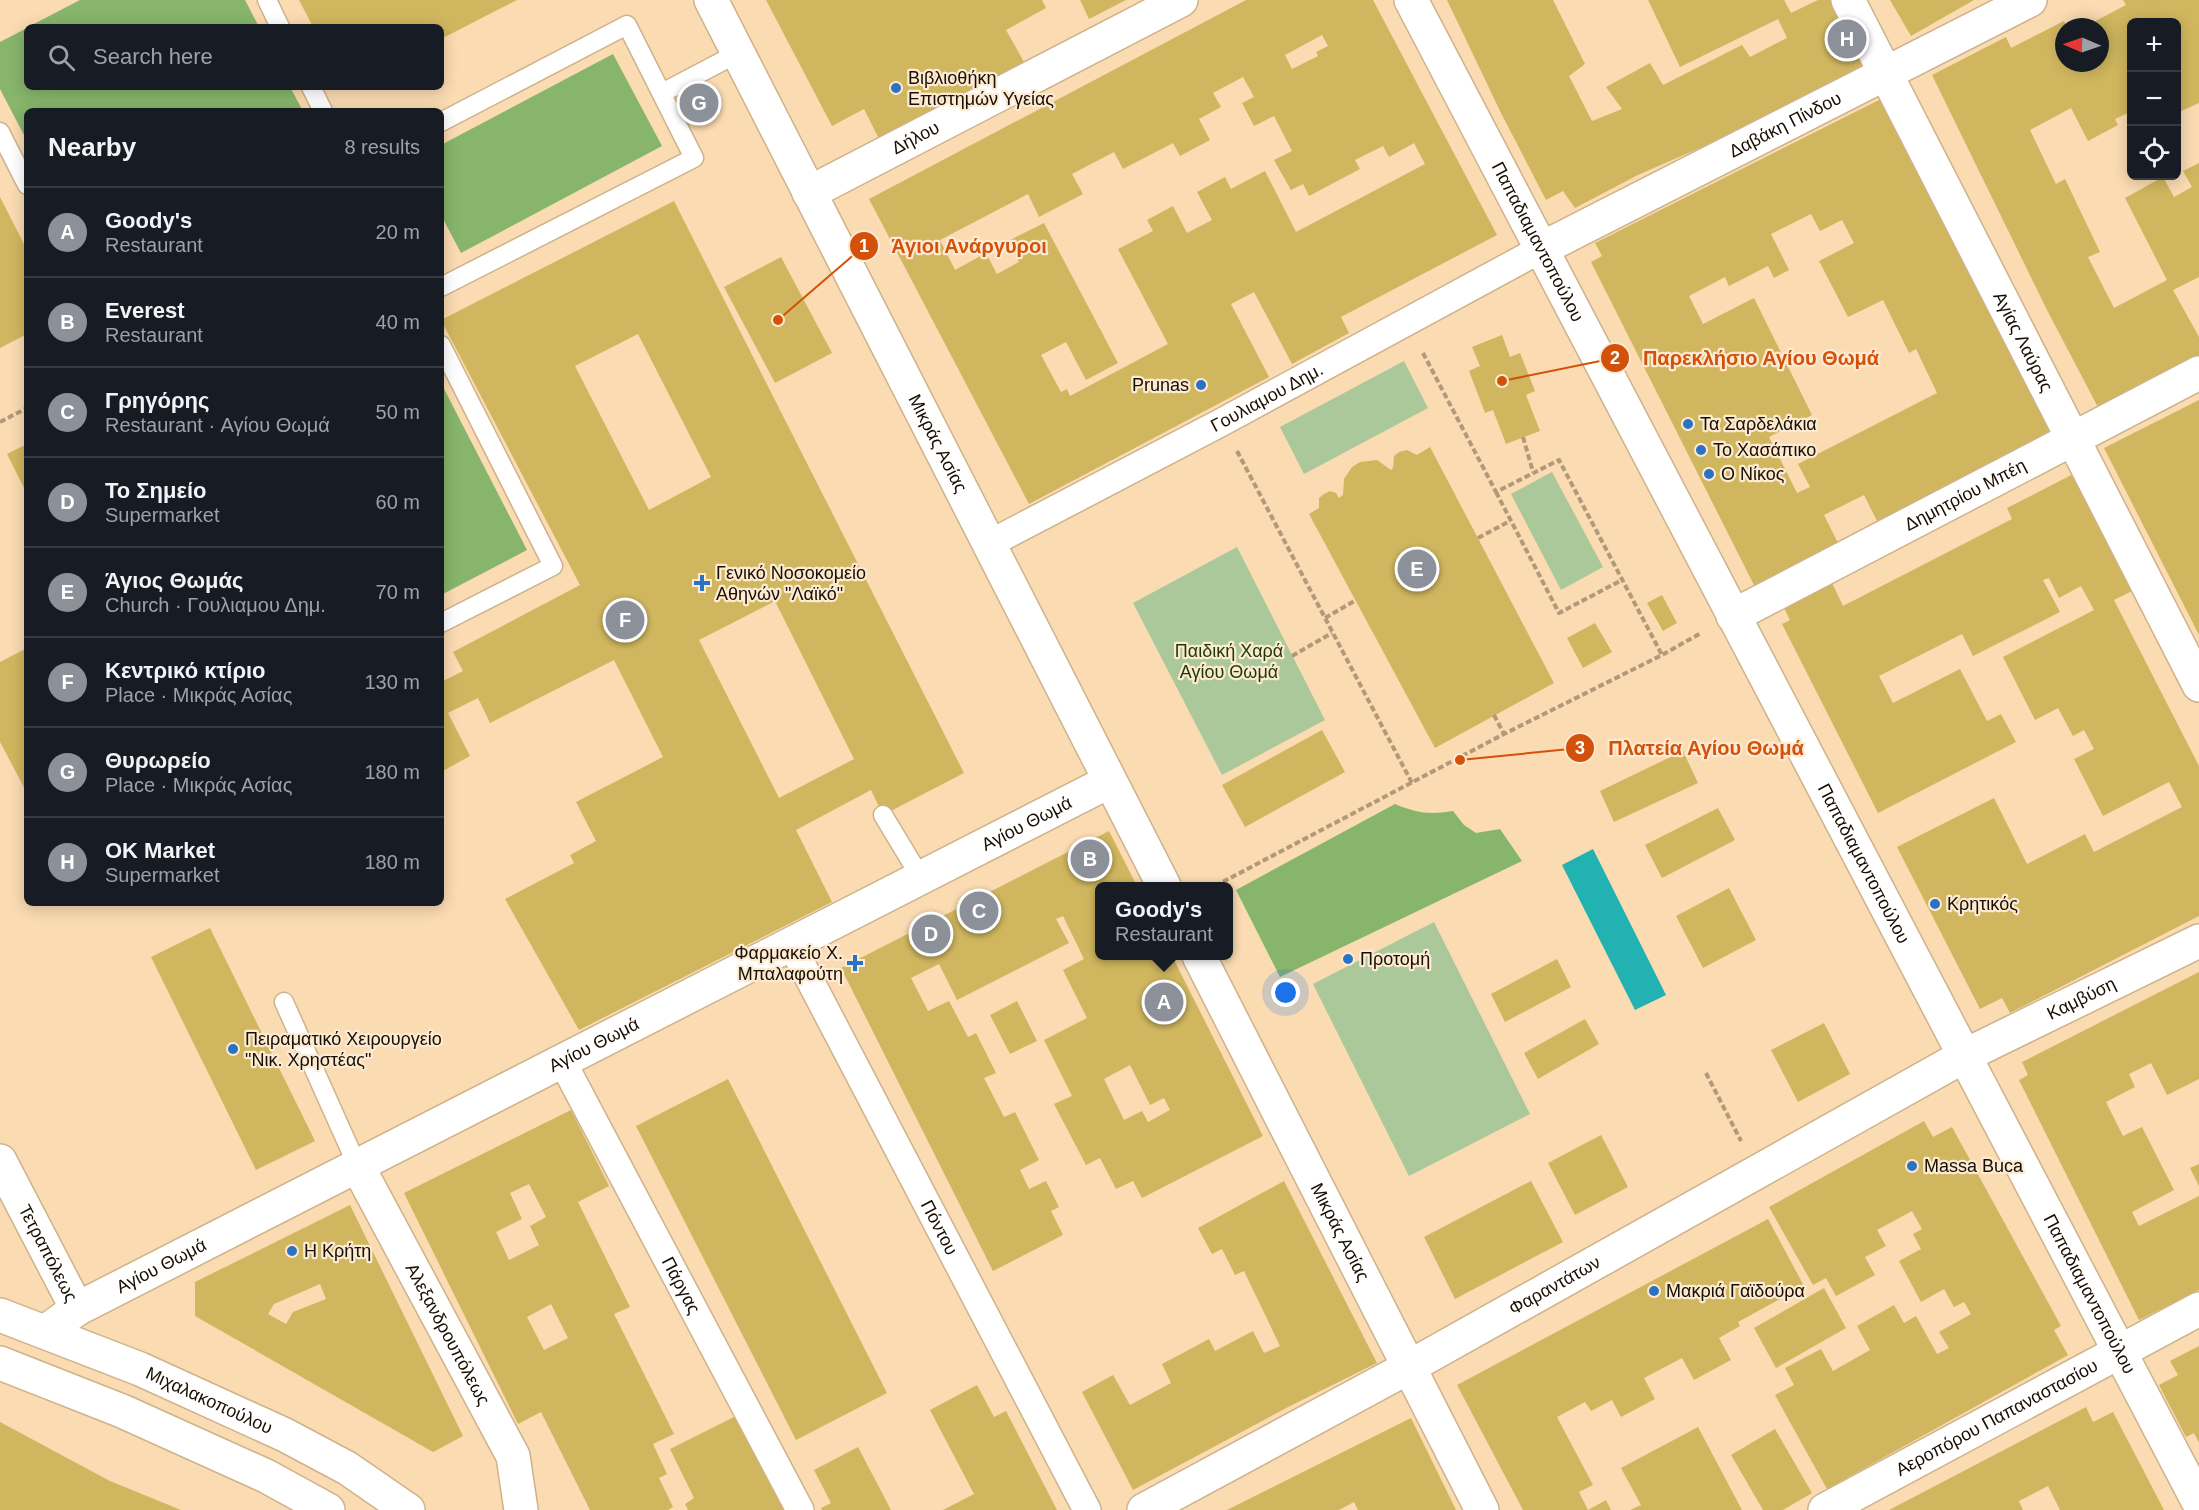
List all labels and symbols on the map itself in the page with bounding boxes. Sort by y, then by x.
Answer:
pin: H [1828,16,1866,62]
north arrow [2055,18,2109,72]
place label: Βιβλιοθήκη Επιστημών Υγείας [908,68,1054,109]
pin: G [680,80,718,126]
marker: Βιβλιοθήκη Επιστημών Υγείας [889,81,903,95]
street label: Δαβάκη Πίνδου [1726,88,1845,162]
street label: Δήλου [888,117,943,158]
street label: Παπαδιαμαντοπούλου [1488,159,1588,325]
callout: Άγιοι Ανάργυροι [849,227,1060,265]
text: Άγιοι Ανάργυροι [891,235,1047,257]
text: 1 [859,236,869,256]
street label: Αγίας Λαύρας [1989,288,2057,395]
callout: Παρεκλήσιο Αγίου Θωμά [1600,339,1891,377]
text: Παρεκλήσιο Αγίου Θωμά [1643,347,1880,369]
text: 2 [1610,348,1620,368]
street label: Γουλιαμου Δημ. [1207,359,1326,436]
place label: Prunas [1132,375,1189,395]
marker: Prunas [1194,378,1208,392]
street label: Μικράς Ασίας [904,391,971,496]
place label: Τα Σαρδελάκια [1700,414,1817,434]
marker: Τα Σαρδελάκια [1681,417,1695,431]
place label: Το Χασάπικο [1713,440,1816,460]
marker: Το Χασάπικο [1694,443,1708,457]
street label: Δημητρίου Μπέη [1901,455,2029,535]
place label: Ο Νίκος [1721,464,1785,484]
marker: Ο Νίκος [1702,467,1716,481]
pin: E [1398,546,1436,592]
place label: Γενικό Νοσοκομείο Αθηνών "Λαϊκό" [716,563,866,604]
marker: Γενικό Νοσοκομείο Αθηνών "Λαϊκό" [693,574,711,592]
pin: F [606,598,644,642]
park label: Παιδική Χαρά Αγίου Θωμά [1175,641,1283,682]
callout: Πλατεία Αγίου Θωμά [1565,729,1816,767]
text: Πλατεία Αγίου Θωμά [1608,737,1804,759]
text: 3 [1575,738,1585,758]
street label: Παπαδιαμαντοπούλου [1814,780,1914,947]
street label: Αγίου Θωμά [978,792,1075,855]
pin: B [1070,836,1110,882]
pin: C [960,888,998,934]
place label: Κρητικός [1947,894,2018,914]
marker: Κρητικός [1928,897,1942,911]
pin: D [912,912,950,956]
place label: Φαρμακείο Χ. Μπαλαφούτη [734,943,843,984]
place label: Προτομή [1360,949,1430,969]
marker: Προτομή [1341,952,1355,966]
marker: Φαρμακείο Χ. Μπαλαφούτη [848,956,862,970]
street label: Καμβύση [2044,973,2119,1024]
your location [1271,978,1300,1007]
pin: A [1144,980,1184,1024]
street label: Αγίου Θωμά [546,1013,642,1076]
place label: Πειραματικό Χειρουργείο "Νικ. Χρηστέας" [245,1029,442,1070]
marker: Πειραματικό Χειρουργείο "Νικ. Χρηστέας" [226,1042,240,1056]
place label: Massa Buca [1924,1156,2024,1176]
marker: Massa Buca [1905,1159,1919,1173]
street label: Μικράς Ασίας [1307,1180,1374,1285]
street label: Πόντου [917,1197,962,1258]
street label: Τετραπόλεως [15,1201,82,1305]
street label: Παπαδιαμαντοπούλου [2039,1211,2139,1377]
street label: Αγίου Θωμά [113,1235,210,1297]
place label: Η Κρήτη [304,1241,371,1261]
marker: Η Κρήτη [285,1244,299,1258]
street label: Φαραντάτων [1505,1252,1604,1319]
street label: Πάργας [658,1253,704,1318]
street label: Αλεξανδρουπόλεως [402,1260,494,1409]
place label: Μακριά Γαϊδούρα [1666,1281,1805,1301]
marker: Μακριά Γαϊδούρα [1647,1284,1661,1298]
street label: Αεροπόρου Παπαναστασίου [1892,1355,2101,1480]
street label: Μιχαλακοπούλου [143,1363,275,1438]

